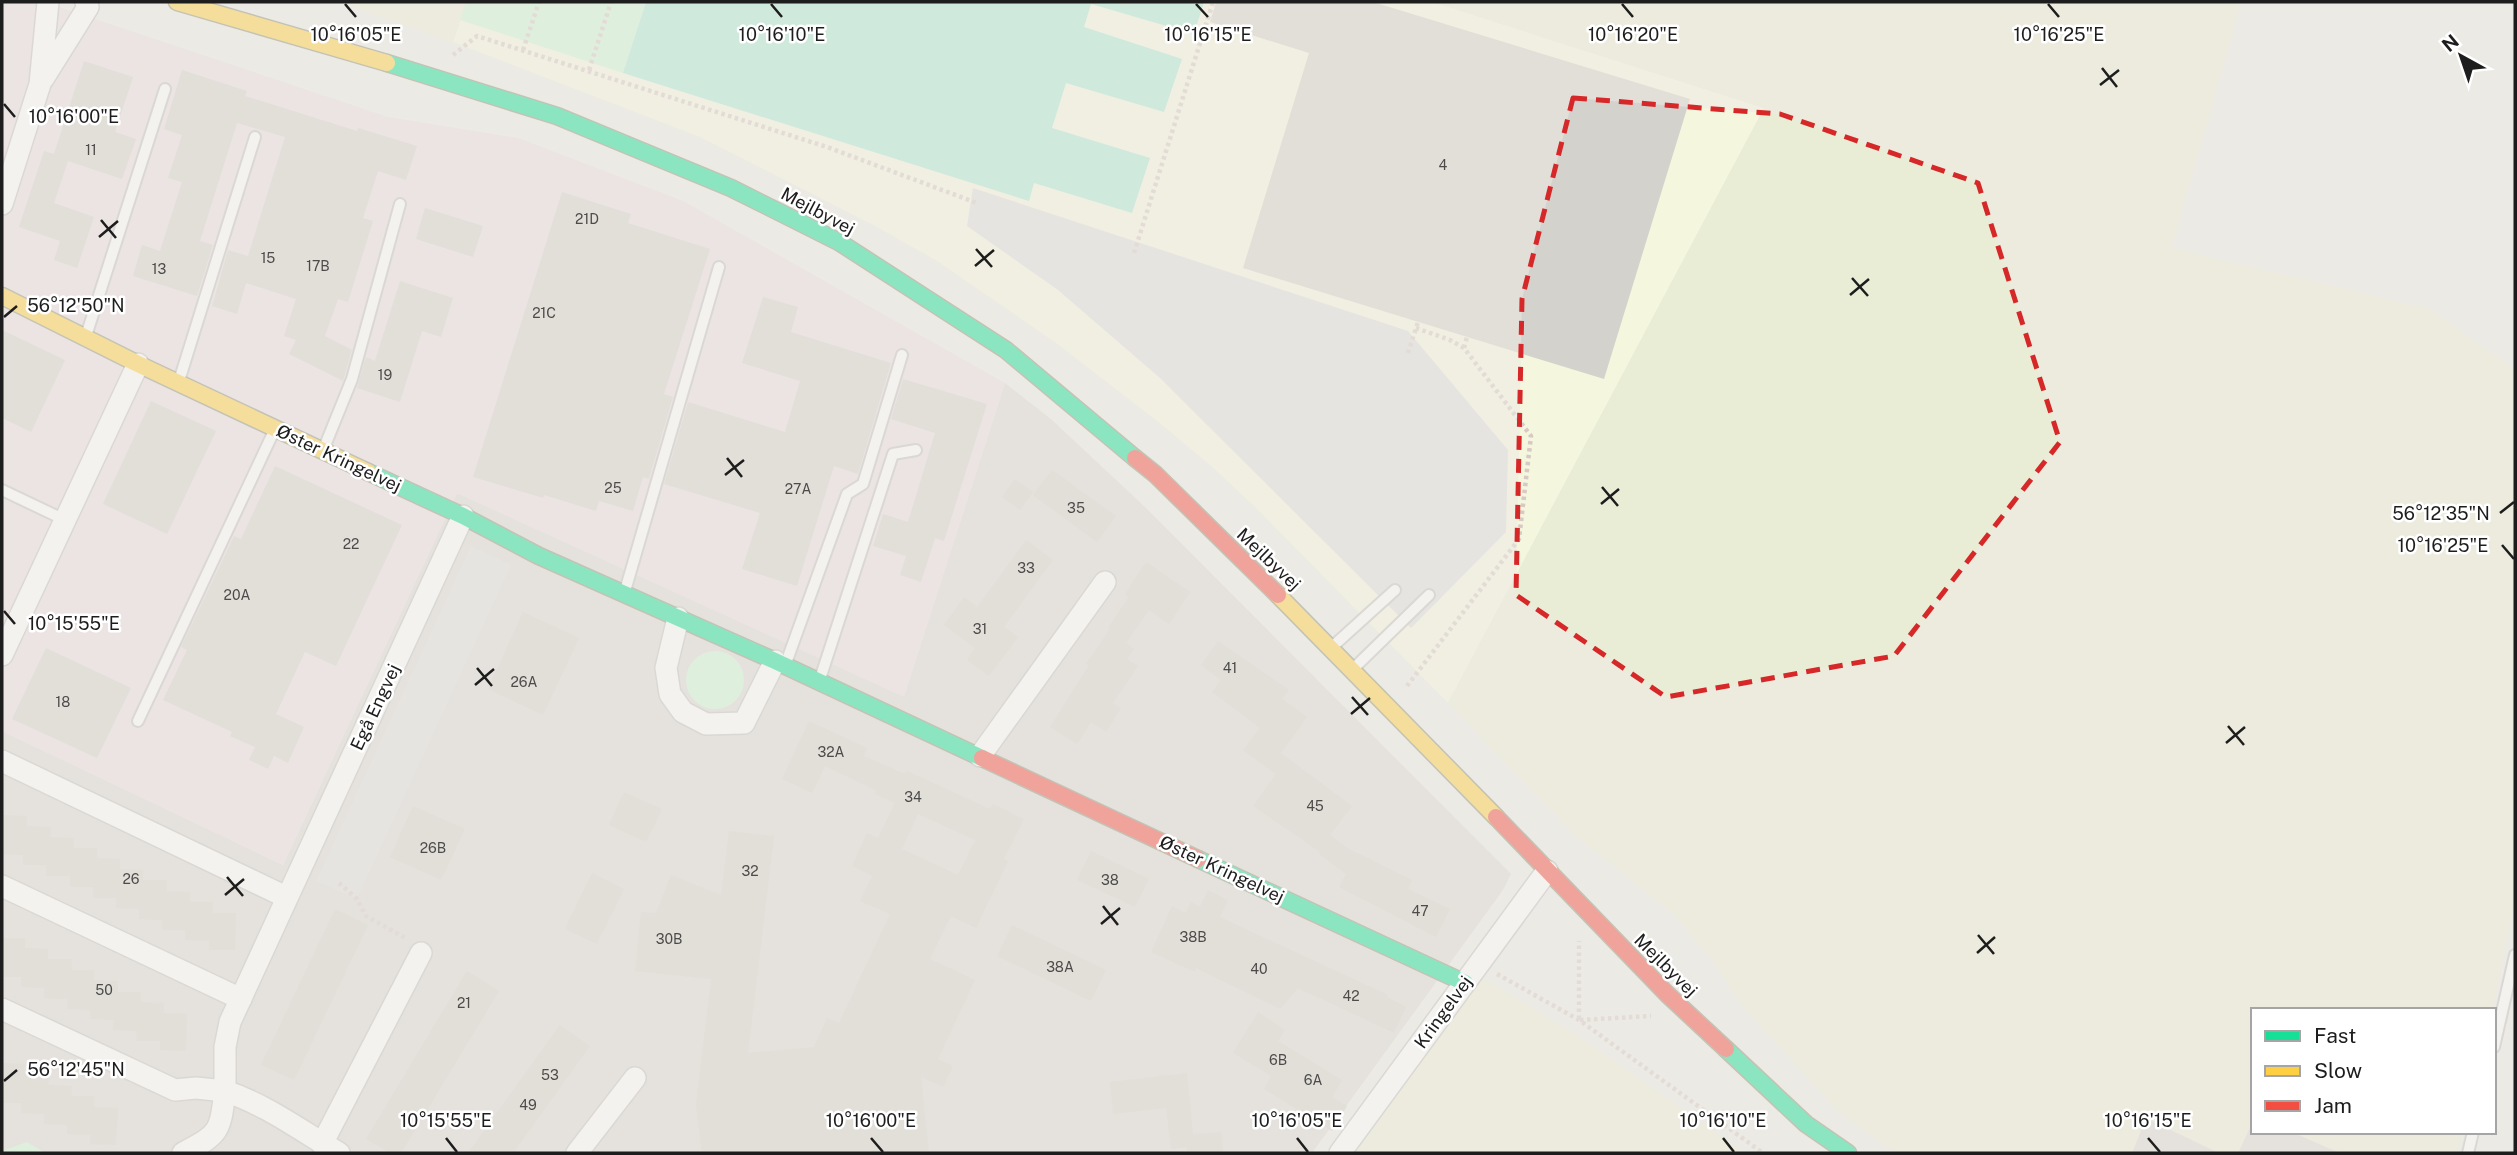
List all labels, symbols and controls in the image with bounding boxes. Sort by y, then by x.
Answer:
north arrow [2426,21,2496,91]
text: 10°16'05"E [310,24,402,45]
text: 10°16'10"E [739,24,825,45]
text: 10°16'15"E [1164,24,1252,45]
text: 10°16'20"E [1588,24,1678,45]
text: 10°16'25"E [2014,24,2104,45]
text: N [2437,30,2463,56]
text: 10°16'00"E [29,106,119,127]
house number: 11 [85,142,97,158]
house number: 4 [1439,157,1448,173]
street label: Mejlbyvej [778,183,858,239]
house number: 21D [575,211,599,227]
house number: 15 [261,250,275,266]
house number: 17B [306,258,330,274]
house number: 13 [152,261,166,277]
text: 56°12'50"N [27,295,125,316]
house number: 21C [532,305,556,321]
house number: 19 [378,367,392,383]
street label: Øster Kringelvej [273,420,405,496]
house number: 25 [604,480,622,496]
house number: 27A [785,481,811,497]
house number: 35 [1067,500,1085,516]
text: 56°12'35"N [2392,503,2490,524]
street label: Mejlbyvej [1233,523,1305,595]
text: 10°16'25"E [2398,535,2488,556]
house number: 22 [343,536,359,552]
house number: 33 [1017,560,1035,576]
house number: 20A [224,587,250,603]
text: 10°15'55"E [28,613,120,634]
house number: 31 [973,621,987,637]
house number: 41 [1223,660,1237,676]
street label: Egå Engvej [346,661,404,753]
house number: 26A [511,674,538,690]
house number: 18 [56,694,70,710]
house number: 32A [817,744,845,760]
house number: 34 [904,789,922,805]
house number: 45 [1306,798,1324,814]
street label: Øster Kringelvej [1156,831,1288,907]
house number: 26B [420,840,446,856]
house number: 32 [741,863,759,879]
house number: 26 [122,871,140,887]
house number: 38 [1101,872,1119,888]
house number: 47 [1411,903,1429,919]
house number: 38B [1179,929,1207,945]
street label: Mejlbyvej [1630,929,1702,1001]
house number: 30B [656,931,682,947]
house number: 38A [1046,959,1074,975]
house number: 40 [1250,961,1268,977]
street label: Kringelvej [1410,972,1476,1052]
house number: 50 [95,982,113,998]
house number: 42 [1342,988,1360,1004]
house number: 21 [457,995,471,1011]
legend [2251,1008,2496,1134]
text: Fast [2314,1023,2356,1048]
house number: 6B [1269,1052,1287,1068]
text: Slow [2314,1058,2362,1083]
text: 56°12'45"N [27,1059,125,1080]
house number: 53 [541,1067,559,1083]
house number: 6A [1304,1072,1322,1088]
text: Jam [2314,1093,2352,1118]
house number: 49 [519,1097,537,1113]
text: 10°15'55"E [400,1110,492,1131]
text: 10°16'00"E [826,1110,916,1131]
text: 10°16'05"E [1251,1110,1343,1131]
text: 10°16'10"E [1680,1110,1766,1131]
text: 10°16'15"E [2104,1110,2192,1131]

